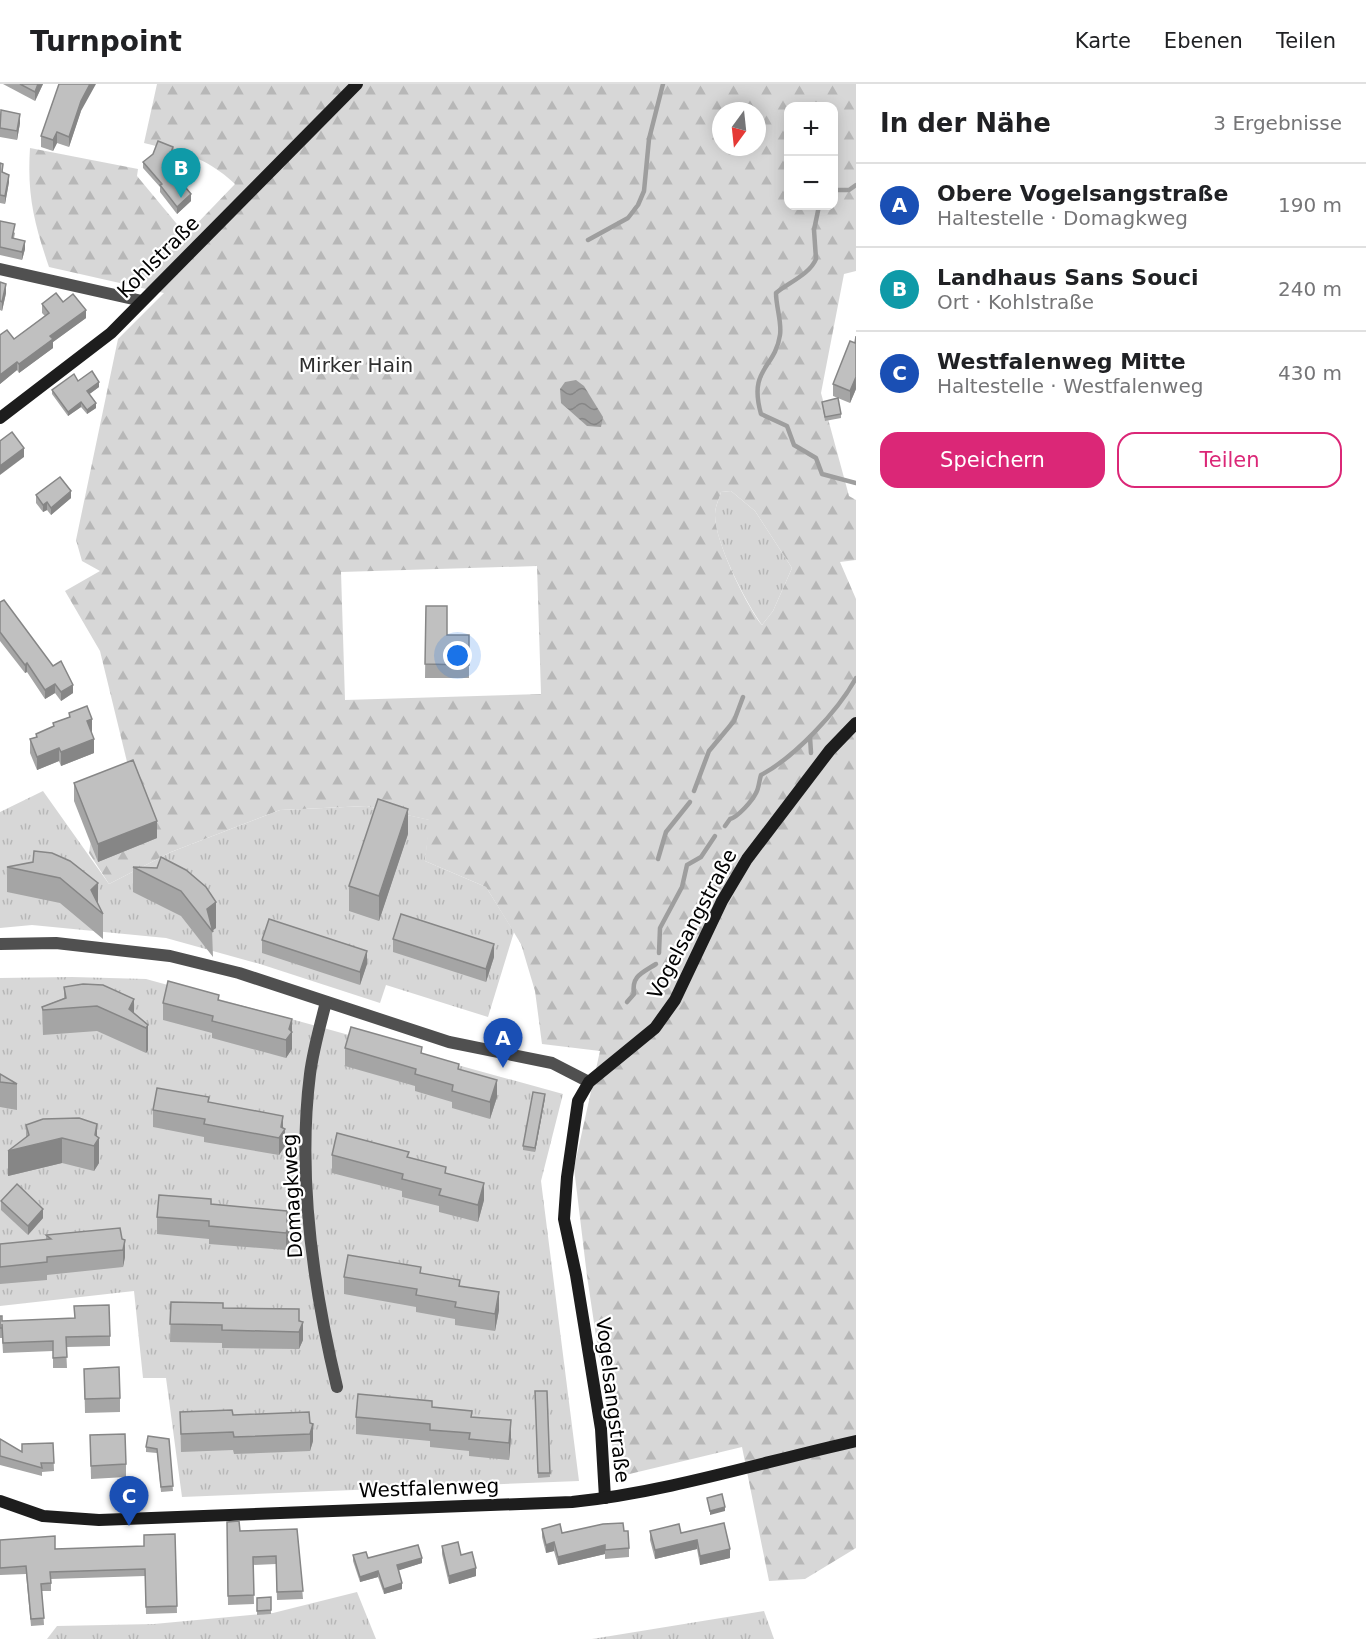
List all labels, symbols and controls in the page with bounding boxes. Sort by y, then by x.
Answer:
text: Turnpoint [30,25,182,58]
text: Karte [1075,29,1131,53]
text: Ebenen [1164,29,1243,53]
text: Teilen [1276,29,1336,53]
north arrow [712,102,766,156]
map controls [784,102,838,210]
button: + [784,102,838,156]
text: In der Nähe [880,108,1051,138]
text: 3 Ergebnisse [1213,111,1342,135]
pin: B [162,148,201,198]
button: − [784,156,838,210]
text: Obere Vogelsangstraße [937,181,1228,206]
text: A [892,193,907,217]
text: 190 m [1278,193,1342,217]
text: Haltestelle · Domagkweg [937,206,1188,230]
street label: Kohlstraße [112,211,204,303]
text: Landhaus Sans Souci [937,265,1199,290]
text: B [892,277,907,301]
text: 240 m [1278,277,1342,301]
text: Ort · Kohlstraße [937,290,1094,314]
text: Westfalenweg Mitte [937,349,1186,374]
park label: Mirker Hain [299,353,413,377]
text: C [892,361,907,385]
text: 430 m [1278,361,1342,385]
text: Haltestelle · Westfalenweg [937,374,1203,398]
button: Speichern [880,432,1105,488]
button: Teilen [1117,432,1342,488]
your location [443,641,472,670]
street label: Vogelsangstraße [642,845,742,1003]
pin: A [484,1018,522,1068]
street label: Domagkweg [277,1133,307,1259]
street label: Vogelsangstraße [591,1316,635,1484]
street label: Westfalenweg [358,1474,500,1502]
pin: C [110,1476,148,1526]

